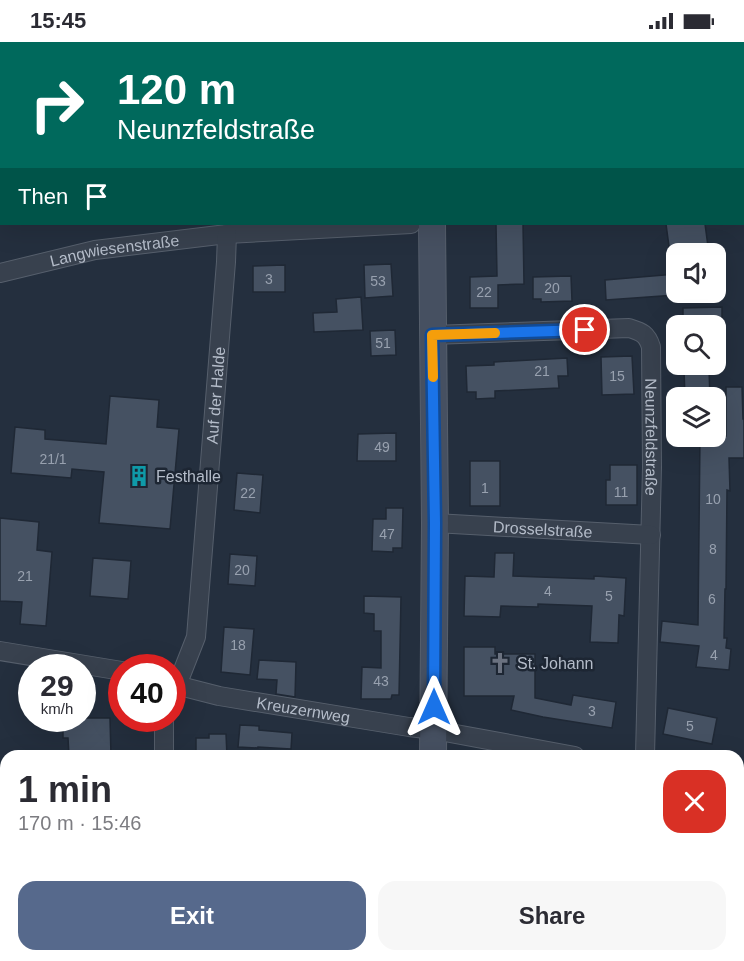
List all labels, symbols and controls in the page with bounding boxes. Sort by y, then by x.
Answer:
text: 15:45 [30,8,86,33]
icon: right [18,66,96,144]
text: 120 m [117,66,236,113]
text: Neunzfeldstraße [117,115,315,145]
icon: arrive [80,180,113,213]
text: Then [18,184,68,209]
street label: Langwiesenstraße [48,231,180,269]
map controls [666,243,726,447]
button: sound [666,243,726,303]
house number: 3 [265,271,273,287]
house number: 53 [370,273,386,289]
house number: 20 [544,280,560,296]
house number: 22 [476,284,492,300]
pin [559,304,610,355]
icon: arrive [568,313,601,346]
button: search [666,315,726,375]
house number: 51 [375,335,391,351]
street label: Auf der Halde [203,346,228,445]
house number: 21 [534,363,550,379]
house number: 15 [609,368,625,384]
street label: Neunzfeldstraße [643,378,661,496]
button: layers [666,387,726,447]
house number: 49 [374,439,390,455]
house number: 21/1 [39,451,67,467]
building icon: Festhalle [127,464,151,488]
place label: Festhalle [156,468,221,485]
house number: 1 [481,480,489,496]
house number: 11 [614,484,628,500]
house number: 22 [240,485,256,501]
house number: 10 [705,491,721,507]
street label: Drosselstraße [493,518,593,540]
house number: 47 [379,526,395,542]
house number: 8 [709,541,717,557]
house number: 20 [234,562,250,578]
house number: 21 [17,568,33,584]
house number: 4 [544,583,552,599]
house number: 5 [605,588,613,604]
house number: 6 [708,591,716,607]
house number: 18 [230,637,246,653]
house number: 4 [710,647,718,663]
church icon: St. Johann [488,651,512,675]
speed limit sign: 40 [108,654,186,732]
place label: St. Johann [517,655,594,672]
text: 29 [40,669,74,702]
house number: 43 [373,673,389,689]
position arrow [402,675,466,739]
street label: Kreuzernweg [255,694,351,726]
text: km/h [41,700,73,717]
house number: 3 [588,703,596,719]
house number: 5 [686,718,694,734]
text: 1 min [18,769,112,810]
button: close [663,770,726,833]
text: 170 m · 15:46 [18,812,141,834]
button: Exit [18,881,366,950]
button: Share [378,881,726,950]

